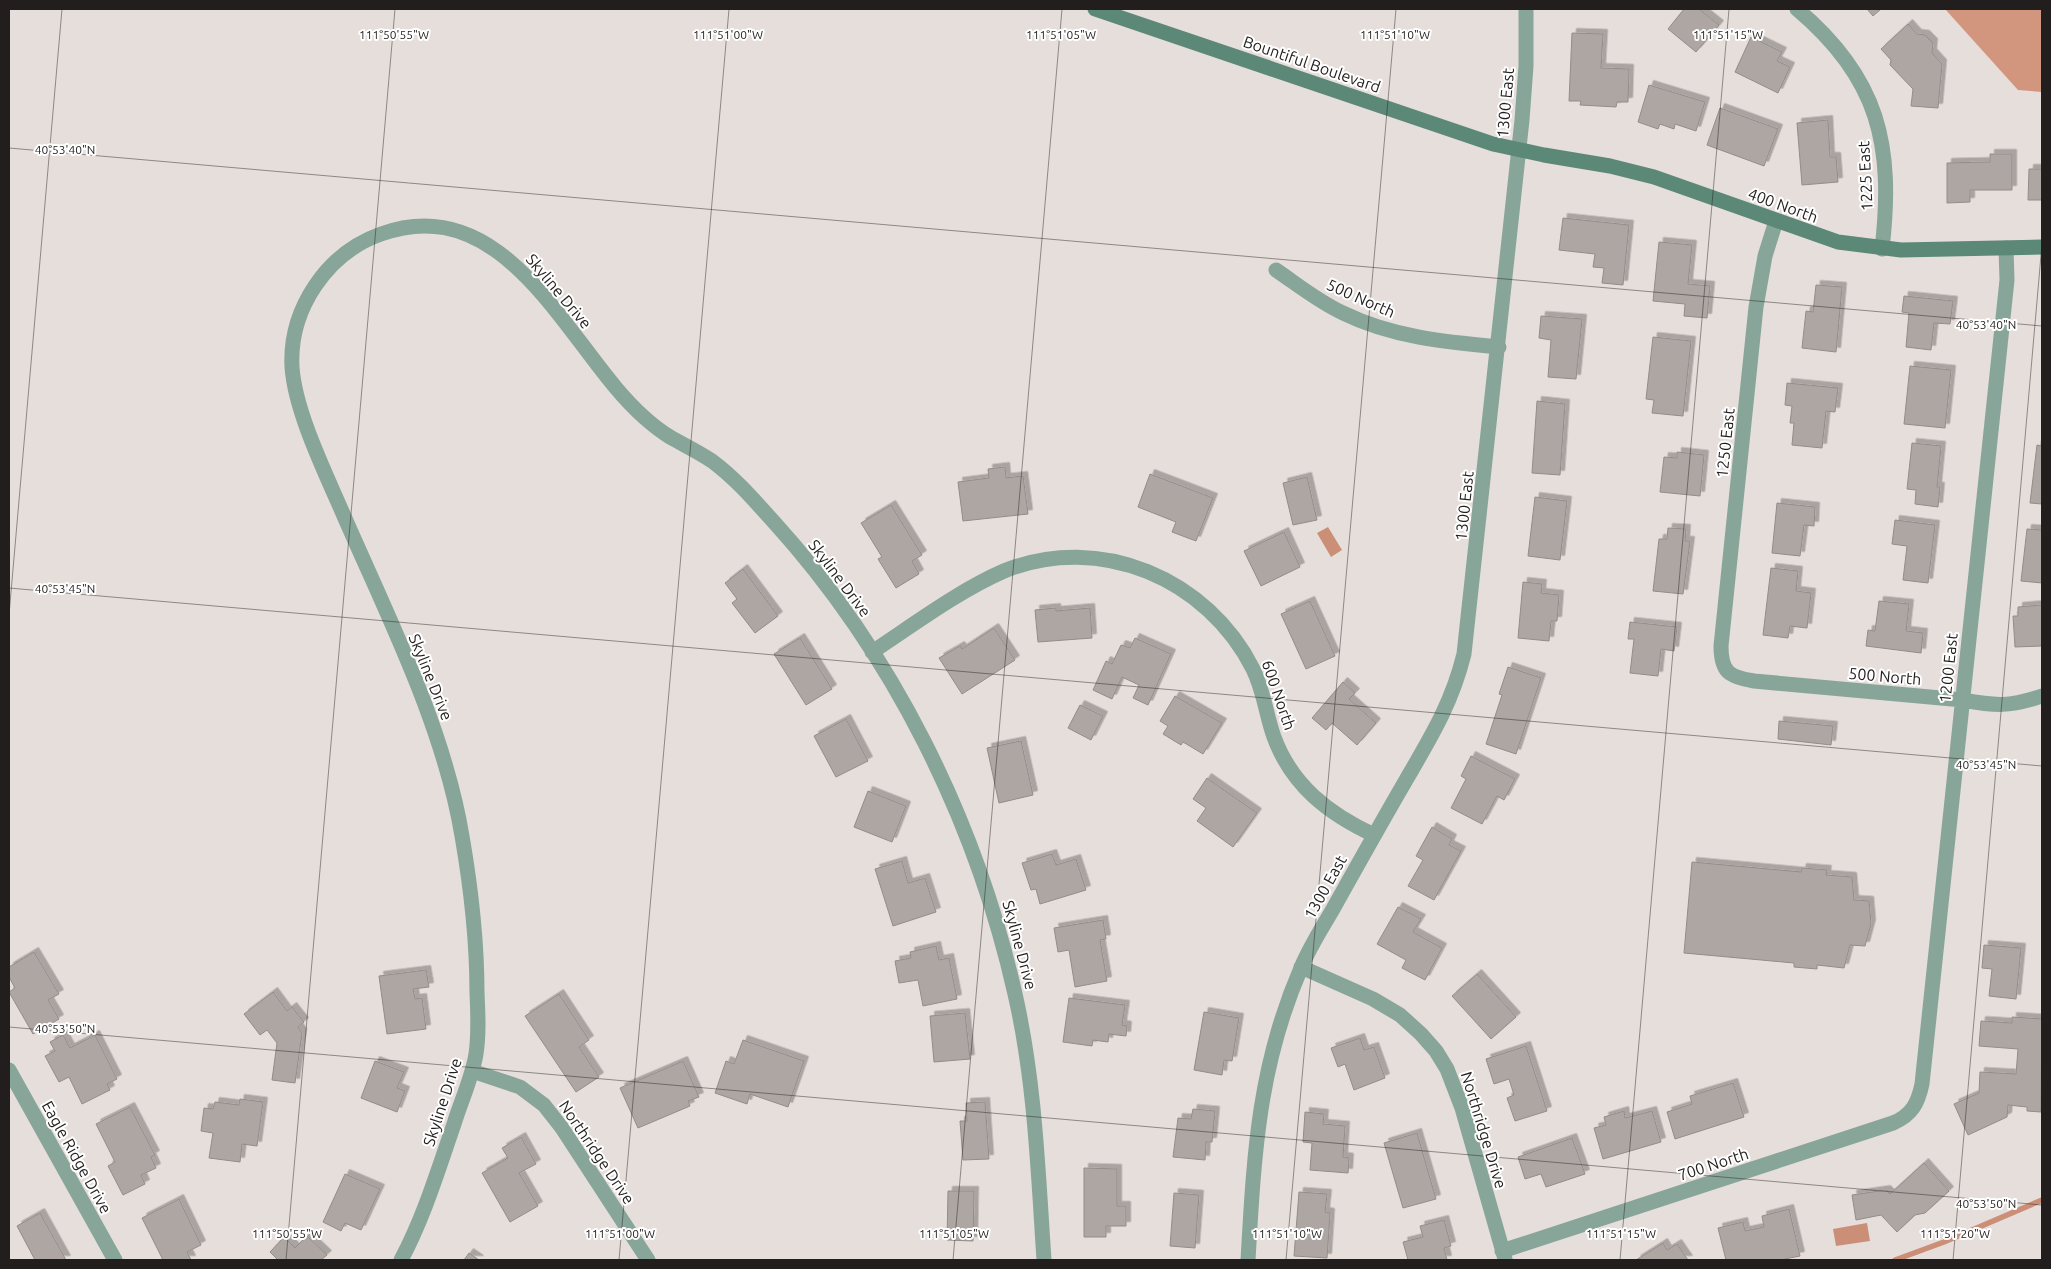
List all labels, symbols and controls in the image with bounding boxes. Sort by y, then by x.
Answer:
text: 111°50'55"W [359,28,429,41]
text: 111°51'00"W [693,28,763,41]
text: 111°51'05"W [1026,28,1096,41]
text: 111°51'10"W [1360,28,1430,41]
text: 111°51'15"W [1693,28,1763,41]
street label: Bountiful Boulevard [1241,32,1383,96]
street label: 1300 East [1493,67,1517,139]
street label: 1225 East [1854,140,1876,212]
text: 40°53'40"N [35,143,95,156]
street label: 400 North [1746,184,1820,226]
street label: Skyline Drive [523,250,595,332]
street label: 500 North [1324,275,1398,321]
text: 40°53'40"N [1956,318,2016,331]
street label: 1250 East [1712,406,1738,479]
street label: 1300 East [1451,469,1477,542]
street label: Skyline Drive [805,536,875,620]
text: 40°53'45"N [35,582,95,595]
street label: Skyline Drive [405,631,457,723]
street label: 1200 East [1935,631,1961,704]
street label: 600 North [1259,658,1299,732]
street label: 500 North [1848,664,1922,688]
text: 40°53'45"N [1956,758,2016,771]
street label: 1300 East [1300,851,1350,922]
street label: Skyline Drive [999,898,1041,992]
text: 40°53'50"N [35,1022,95,1035]
street label: Skyline Drive [419,1056,465,1148]
street label: Northridge Drive [1458,1069,1510,1191]
street label: Northridge Drive [556,1097,638,1207]
street label: Eagle Ridge Drive [39,1098,115,1216]
street label: 700 North [1675,1144,1751,1184]
text: 40°53'50"N [1956,1197,2016,1210]
text: 111°50'55"W [252,1227,322,1240]
text: 111°51'00"W [585,1227,655,1240]
text: 111°51'05"W [919,1227,989,1240]
text: 111°51'10"W [1252,1227,1322,1240]
text: 111°51'15"W [1586,1227,1656,1240]
text: 111°51'20"W [1920,1227,1990,1240]

